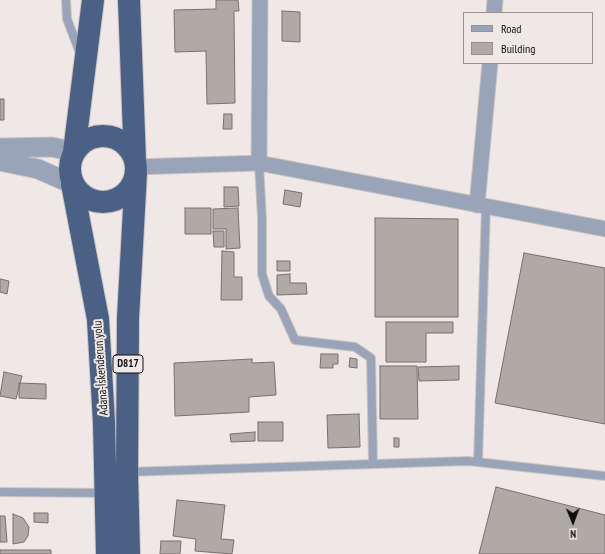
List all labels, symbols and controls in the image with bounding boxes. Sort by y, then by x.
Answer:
legend [463,12,593,64]
text: Road [501,21,521,36]
text: Building [501,41,536,56]
street label: Adana-İskenderun yolu [91,320,111,416]
road number: D817 [113,355,143,373]
north arrow [553,502,593,542]
text: N [570,527,576,541]

